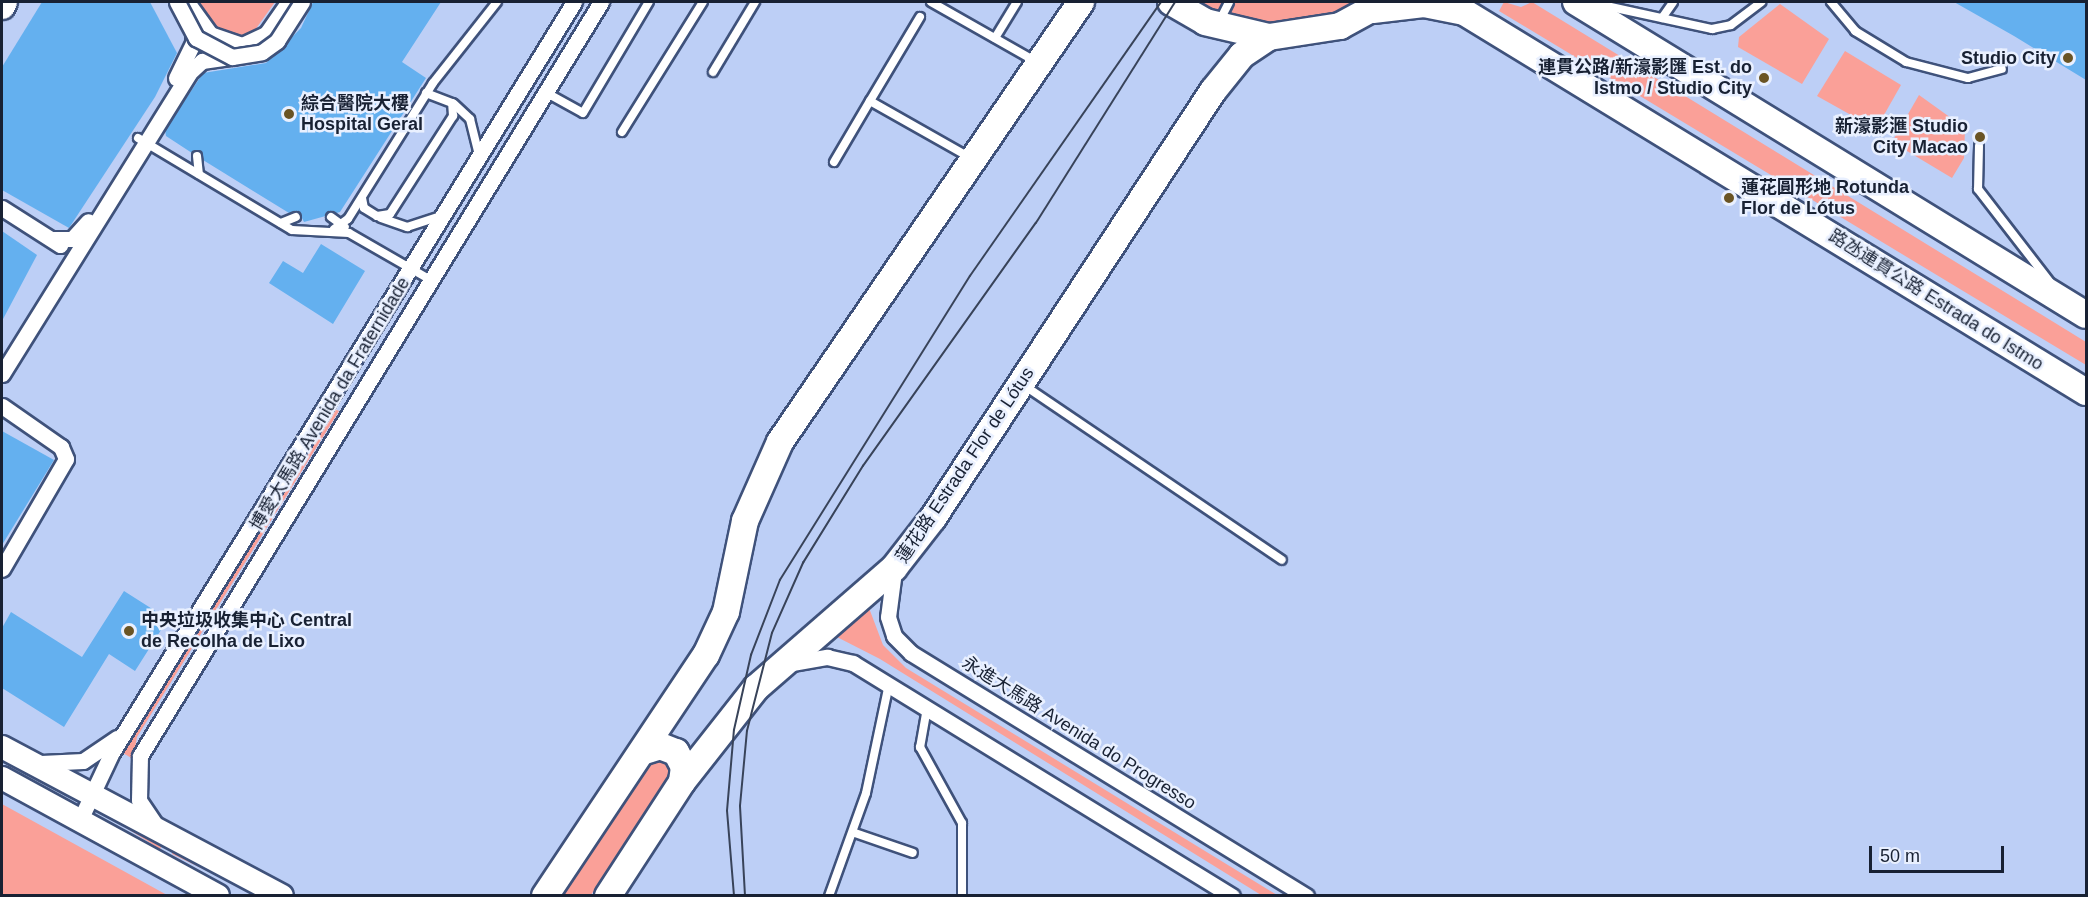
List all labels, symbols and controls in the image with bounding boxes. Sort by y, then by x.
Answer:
place label: Studio City [1961,47,2056,69]
marker: Studio City [2061,51,2075,65]
place label: 連貫公路/新濠影匯 Est. do Istmo / Studio City [1538,57,1752,100]
marker: 連貫公路/新濠影匯 Est. do Istmo / Studio City [1757,71,1771,85]
place label: 綜合醫院大樓 Hospital Geral [301,93,423,136]
marker: 綜合醫院大樓 Hospital Geral [282,107,296,121]
place label: 新濠影滙 Studio City Macao [1835,116,1968,158]
marker: 新濠影滙 Studio City Macao [1973,130,1987,144]
place label: 蓮花圓形地 Rotunda Flor de Lótus [1741,177,1909,219]
marker: 蓮花圓形地 Rotunda Flor de Lótus [1722,191,1736,205]
street label: 路氹連貫公路 Estrada do Istmo [1825,225,2047,375]
street label: 博愛大馬路 Avenida da Fraternidade [246,273,414,535]
street label: 蓮花路 Estrada Flor de Lótus [891,363,1039,567]
place label: 中央垃圾收集中心 Central de Recolha de Lixo [141,610,352,652]
marker: 中央垃圾收集中心 Central de Recolha de Lixo [122,624,136,638]
street label: 永進大馬路 Avenida do Progresso [958,652,1200,814]
scale bar [1872,834,2007,872]
text: 50 m [1880,846,1920,866]

